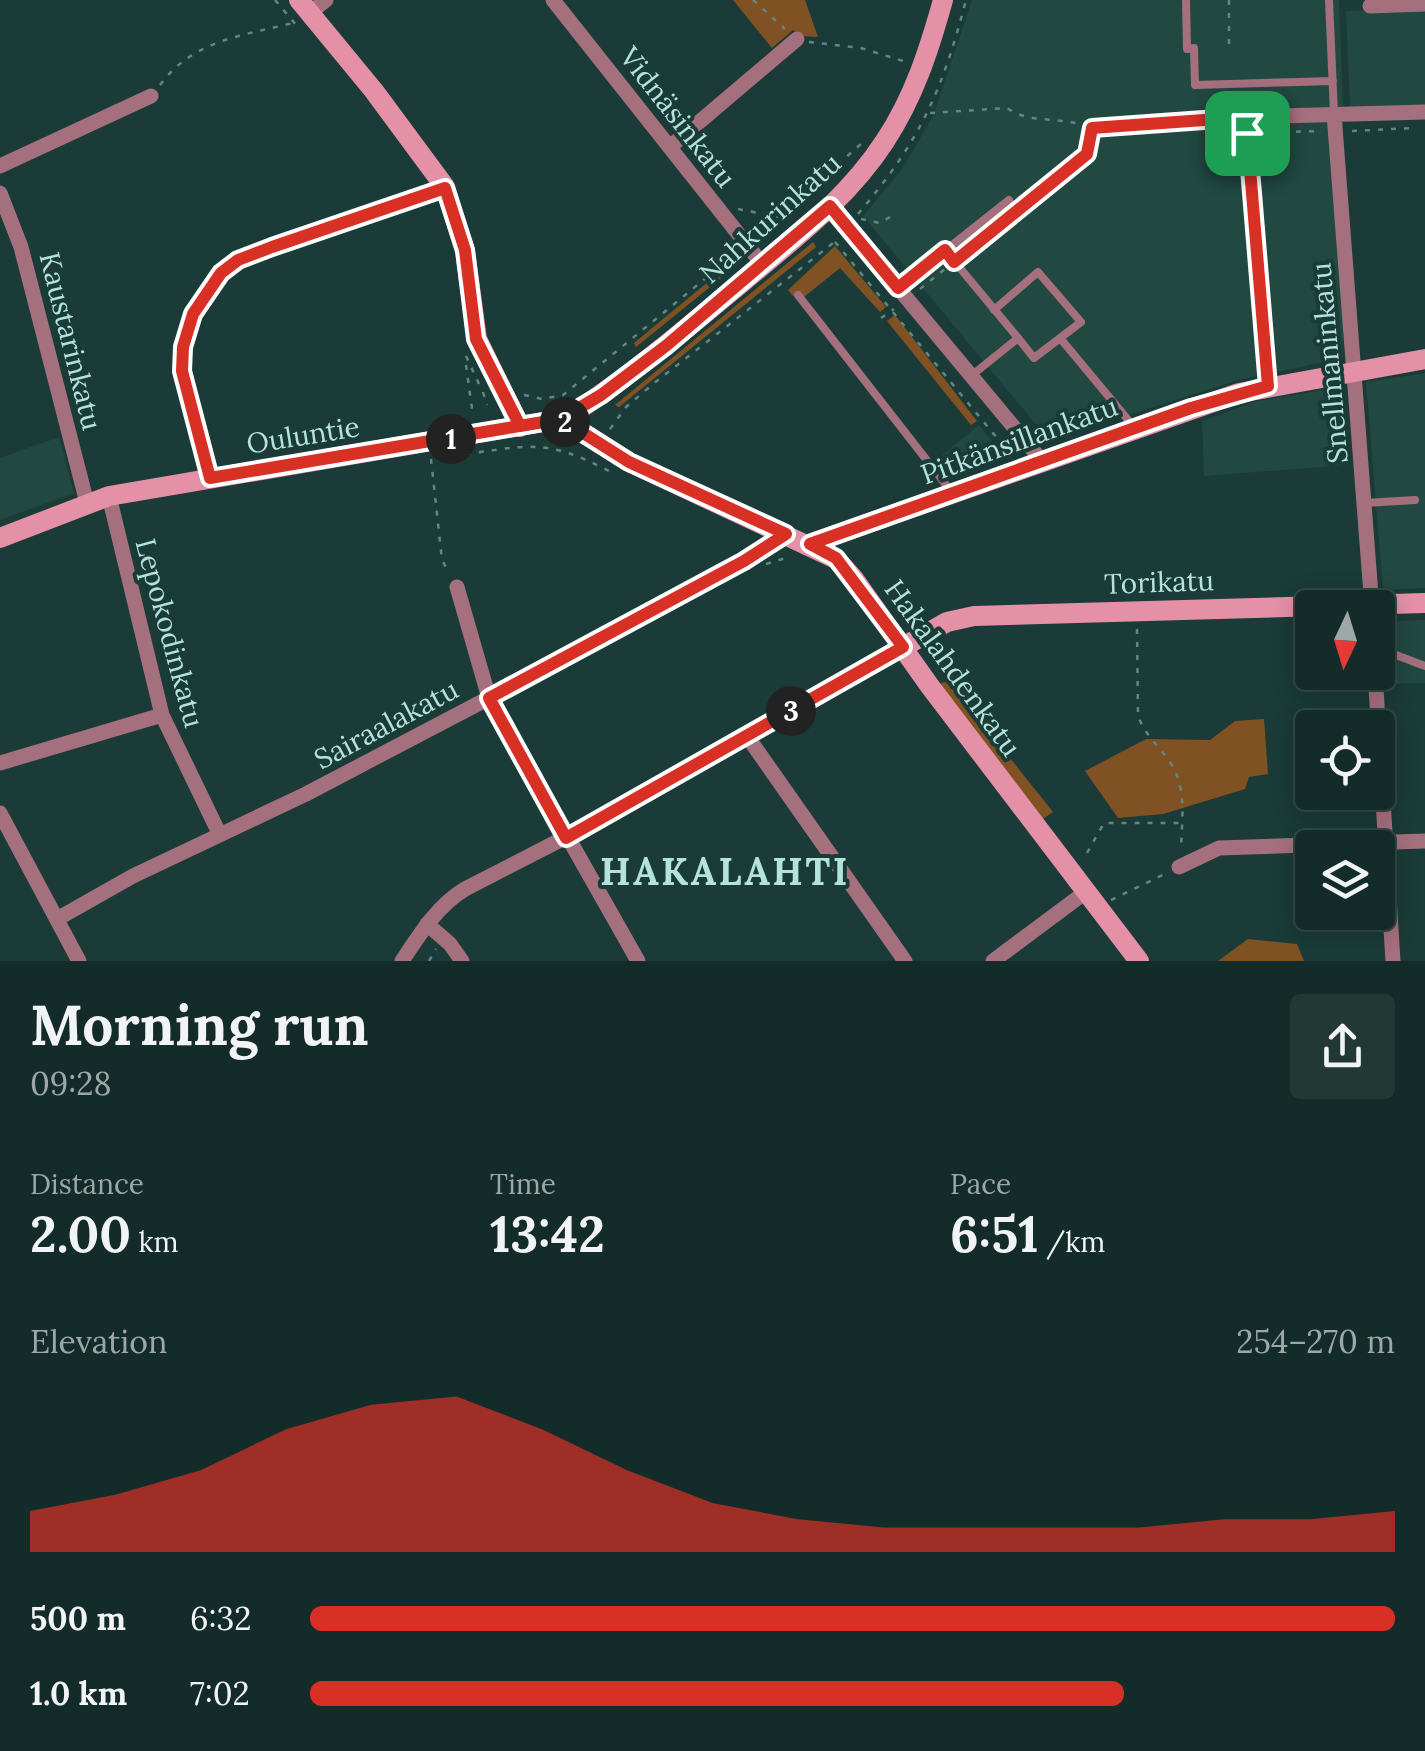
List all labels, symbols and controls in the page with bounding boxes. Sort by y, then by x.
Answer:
street label: Vidnäsinkatu [611,39,744,195]
pin [1205,91,1290,176]
icon: arrive [1220,106,1275,161]
street label: Nahkurinkatu [692,145,848,291]
street label: Kaustarinkatu [31,248,111,434]
street label: Snellmaninkatu [1302,261,1356,465]
street label: Pitkänsillankatu [916,388,1122,492]
pin: 2 [540,397,590,447]
text: 2 [558,404,572,440]
street label: Ouluntie [244,408,362,462]
pin: 1 [426,414,476,464]
text: 1 [445,421,457,457]
street label: Lepokodinkatu [127,535,213,731]
street label: Torikatu [1104,562,1214,602]
street label: Hakalahdenkatu [877,572,1029,764]
north arrow [1295,590,1395,690]
map controls [1295,590,1395,930]
street label: Sairaalakatu [308,671,464,777]
pin: 3 [766,686,816,736]
text: 3 [783,693,799,729]
button: locate [1295,710,1395,810]
button: layers [1295,830,1395,930]
district label: HAKALAHTI [600,847,850,895]
text: Morning run [30,990,368,1060]
button: share [1290,994,1395,1099]
text: 09:28 [30,1063,112,1104]
text: Distance [30,1166,144,1202]
text: Time [490,1166,556,1202]
text: Pace [950,1166,1011,1202]
text: 2.00 [30,1202,131,1266]
text: 13:42 [490,1202,605,1266]
text: 6:51 [950,1202,1039,1266]
text: km [131,1224,179,1260]
text: /km [1039,1224,1105,1260]
text: Elevation [30,1321,167,1362]
text: 254–270 m [1236,1321,1395,1362]
text: 500 m [30,1598,126,1639]
text: 6:32 [190,1598,252,1639]
text: 1.0 km [30,1673,127,1714]
text: 7:02 [190,1673,250,1714]

